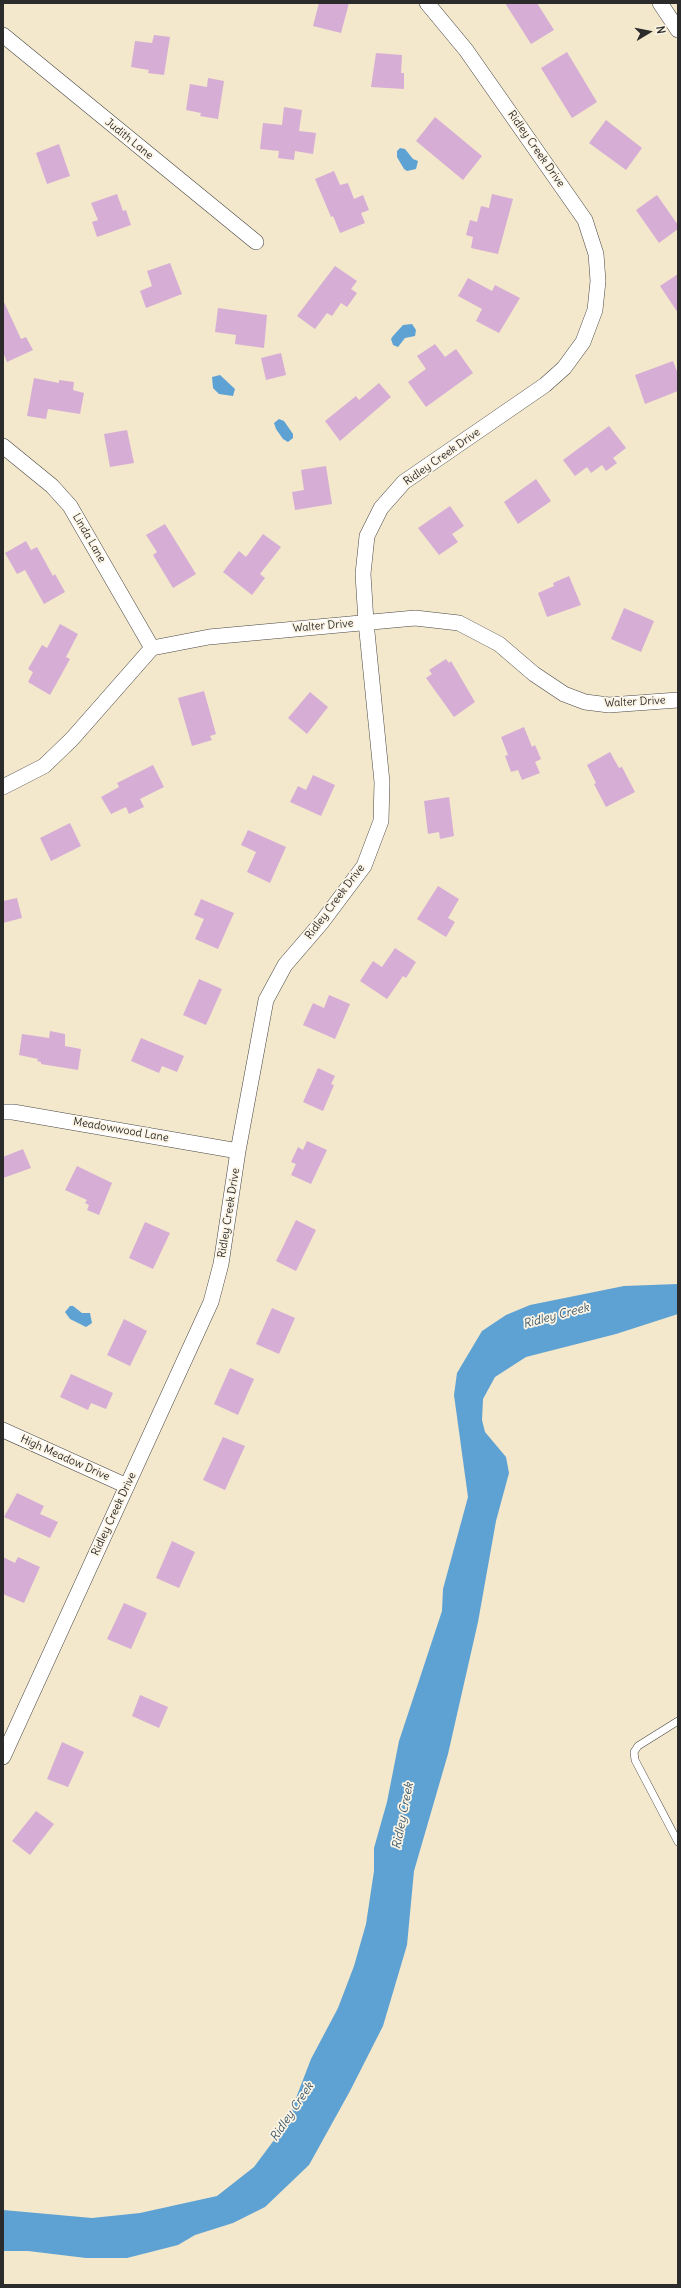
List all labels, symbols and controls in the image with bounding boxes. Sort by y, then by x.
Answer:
north arrow [629,12,669,52]
text: N [653,25,668,35]
street label: Ridley Creek Drive [505,108,567,190]
street label: Judith Lane [102,116,156,162]
street label: Ridley Creek Drive [401,426,483,488]
street label: Linda Lane [70,511,108,565]
street label: Walter Drive [292,617,354,635]
street label: Walter Drive [604,694,666,710]
street label: Ridley Creek Drive [302,862,368,942]
street label: Meadowwood Lane [72,1115,170,1145]
street label: Ridley Creek Drive [215,1167,243,1259]
water label: Ridley Creek [521,1300,591,1332]
street label: High Meadow Drive [18,1432,112,1484]
street label: Ridley Creek Drive [89,1470,139,1558]
water label: Ridley Creek [389,1781,417,1851]
water label: Ridley Creek [267,2080,317,2144]

